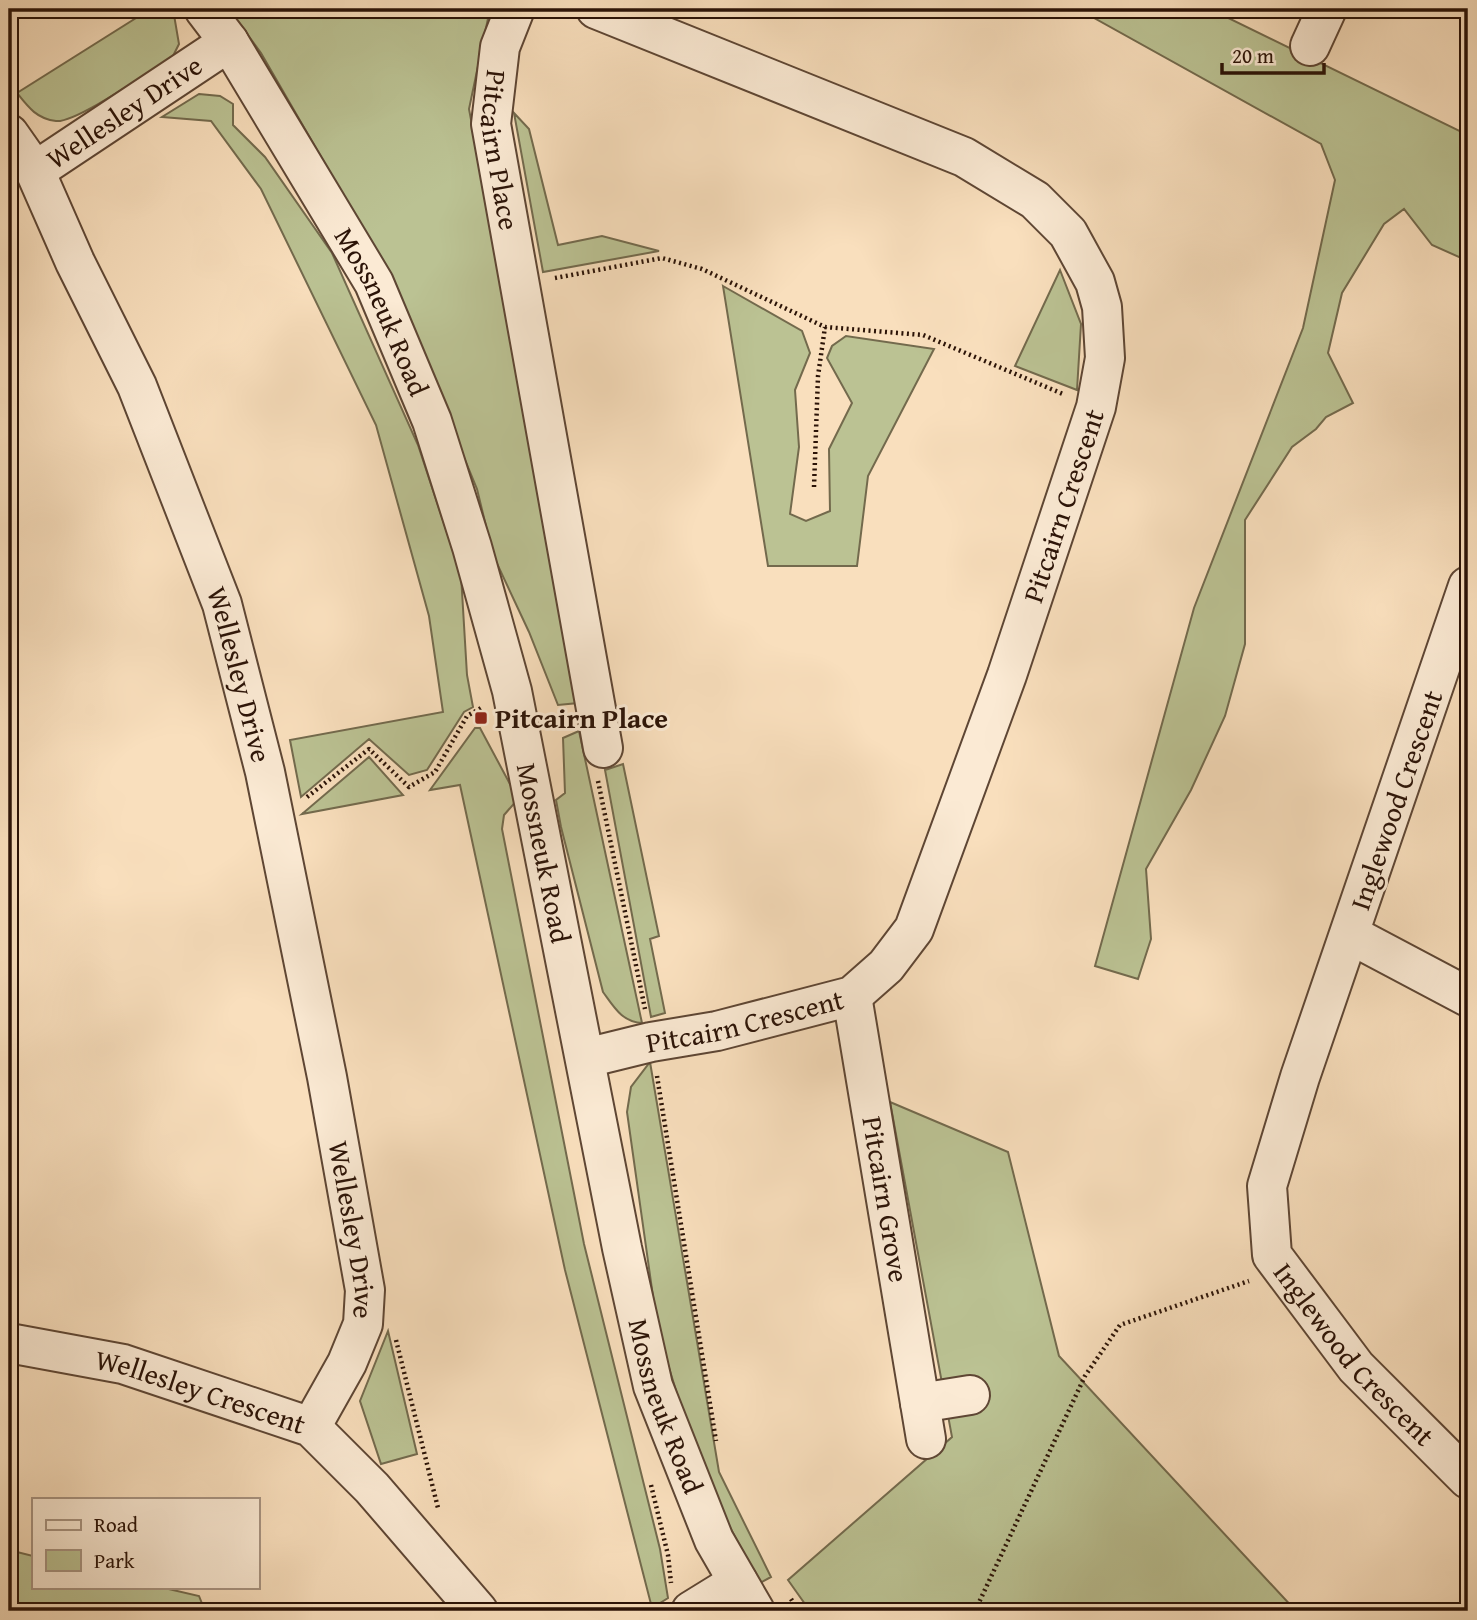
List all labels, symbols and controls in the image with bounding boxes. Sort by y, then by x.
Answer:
scale bar [1222,32,1323,76]
text: 20 m [1232,40,1274,71]
street label: Wellesley Drive [38,44,210,178]
street label: Pitcairn Place [471,68,531,233]
street label: Mossneuk Road [325,219,440,402]
street label: Pitcairn Crescent [1012,403,1114,608]
street label: Wellesley Drive [197,580,283,767]
street label: Inglewood Crescent [1339,684,1452,915]
place label: Pitcairn Place [495,697,668,738]
marker: Pitcairn Place [473,710,489,726]
street label: Mossneuk Road [507,759,582,946]
street label: Pitcairn Crescent [643,978,848,1063]
street label: Pitcairn Grove [852,1113,920,1285]
street label: Wellesley Drive [319,1137,386,1320]
street label: Inglewood Crescent [1264,1253,1445,1455]
street label: Mossneuk Road [618,1315,715,1499]
street label: Wellesley Crescent [93,1338,311,1444]
legend [32,1498,259,1588]
text: Road [94,1509,139,1540]
text: Park [94,1545,135,1576]

